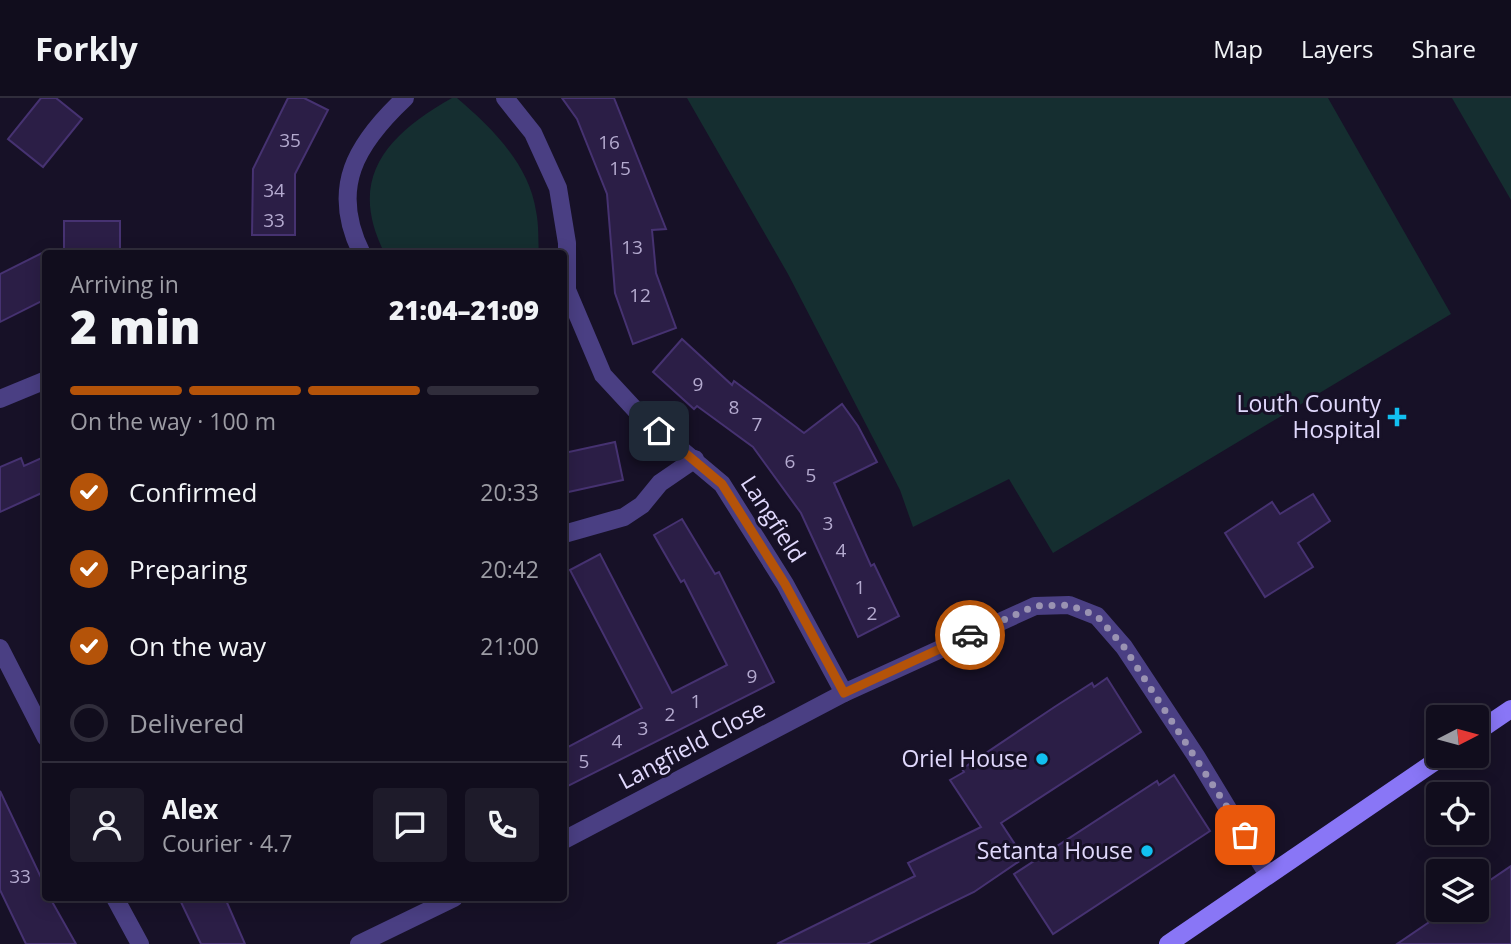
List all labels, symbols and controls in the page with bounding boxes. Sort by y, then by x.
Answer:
text: Forkly [35,26,138,71]
text: Map [1213,32,1263,65]
text: Layers [1301,32,1374,65]
text: Share [1412,32,1476,65]
house number: 35 [279,127,301,153]
house number: 16 [598,129,620,155]
house number: 15 [609,155,631,181]
house number: 34 [263,177,285,203]
house number: 33 [263,207,285,233]
house number: 13 [621,234,643,260]
text: Arriving in [70,268,179,300]
house number: 12 [629,282,651,308]
text: 21:04–21:09 [389,292,539,328]
text: 2 min [70,295,201,357]
house number: 9 [693,371,703,397]
place label: Louth County Hospital [1237,387,1381,445]
house number: 8 [729,394,739,420]
pin [629,401,689,461]
text: On the way · 100 m [70,405,276,437]
marker: Louth County Hospital [1387,407,1407,427]
house number: 7 [752,411,762,437]
icon: home [640,412,678,450]
house number: 6 [785,448,795,474]
house number: 5 [806,462,816,488]
street label: Langfield [734,469,814,568]
icon: check [70,473,108,511]
text: Confirmed [129,474,257,510]
text: 20:33 [480,476,539,508]
house number: 3 [823,510,833,536]
house number: 4 [836,537,847,563]
icon: check [70,550,108,588]
text: Preparing [129,551,247,587]
text: 20:42 [480,553,539,585]
house number: 1 [855,574,865,600]
house number: 2 [867,600,877,626]
courier [935,600,1005,670]
icon: car [951,616,989,654]
icon: check [70,627,108,665]
text: On the way [129,628,266,664]
text: 21:00 [480,630,539,662]
house number: 9 [747,663,757,689]
house number: 1 [691,688,701,714]
street label: Langfield Close [613,692,770,796]
house number: 2 [665,701,675,727]
text: Delivered [129,705,244,741]
north arrow [1426,705,1489,768]
map controls [1426,705,1489,922]
house number: 3 [638,715,648,741]
house number: 4 [612,728,623,754]
place label: Oriel House [901,742,1028,774]
house number: 5 [579,748,589,774]
marker: Oriel House [1034,751,1050,767]
button: locate [1426,782,1489,845]
button: person [70,788,144,862]
button: chat [373,788,447,862]
button: phone [465,788,539,862]
text: Alex [162,791,218,827]
pin [1215,805,1275,865]
icon: bag [1226,816,1264,854]
text: Courier · 4.7 [162,827,292,859]
place label: Setanta House [977,834,1133,866]
marker: Setanta House [1139,843,1155,859]
button: layers [1426,859,1489,922]
house number: 33 [9,863,31,889]

